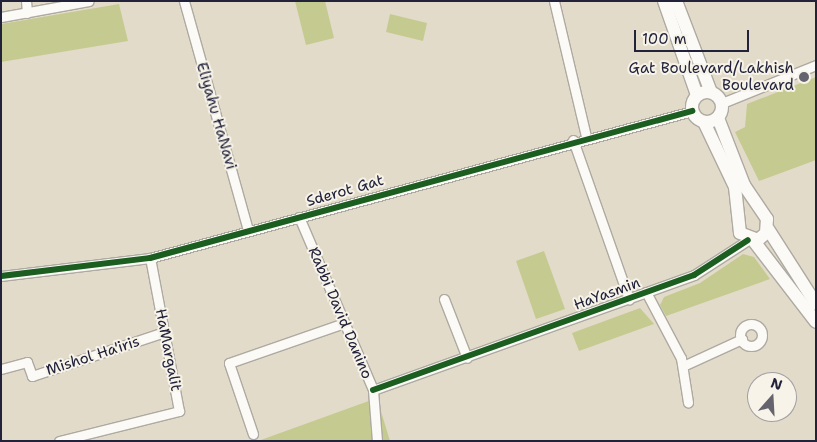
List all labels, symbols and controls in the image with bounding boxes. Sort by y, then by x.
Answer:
scale bar [637,20,752,52]
text: 100 m [642,29,687,49]
place label: Gat Boulevard/Lakhish Boulevard [629,59,794,94]
street label: Eliyahu HaNavi [192,60,240,172]
marker: Gat Boulevard/Lakhish Boulevard [798,71,810,83]
street label: Sderot Gat [304,171,386,211]
street label: Rabbi David Danino [304,244,376,382]
street label: HaYasmin [571,274,643,314]
street label: HaMargalit [151,307,185,393]
street label: Mishol Ha'iris [44,332,142,380]
north arrow [747,372,797,422]
text: N [768,373,785,394]

